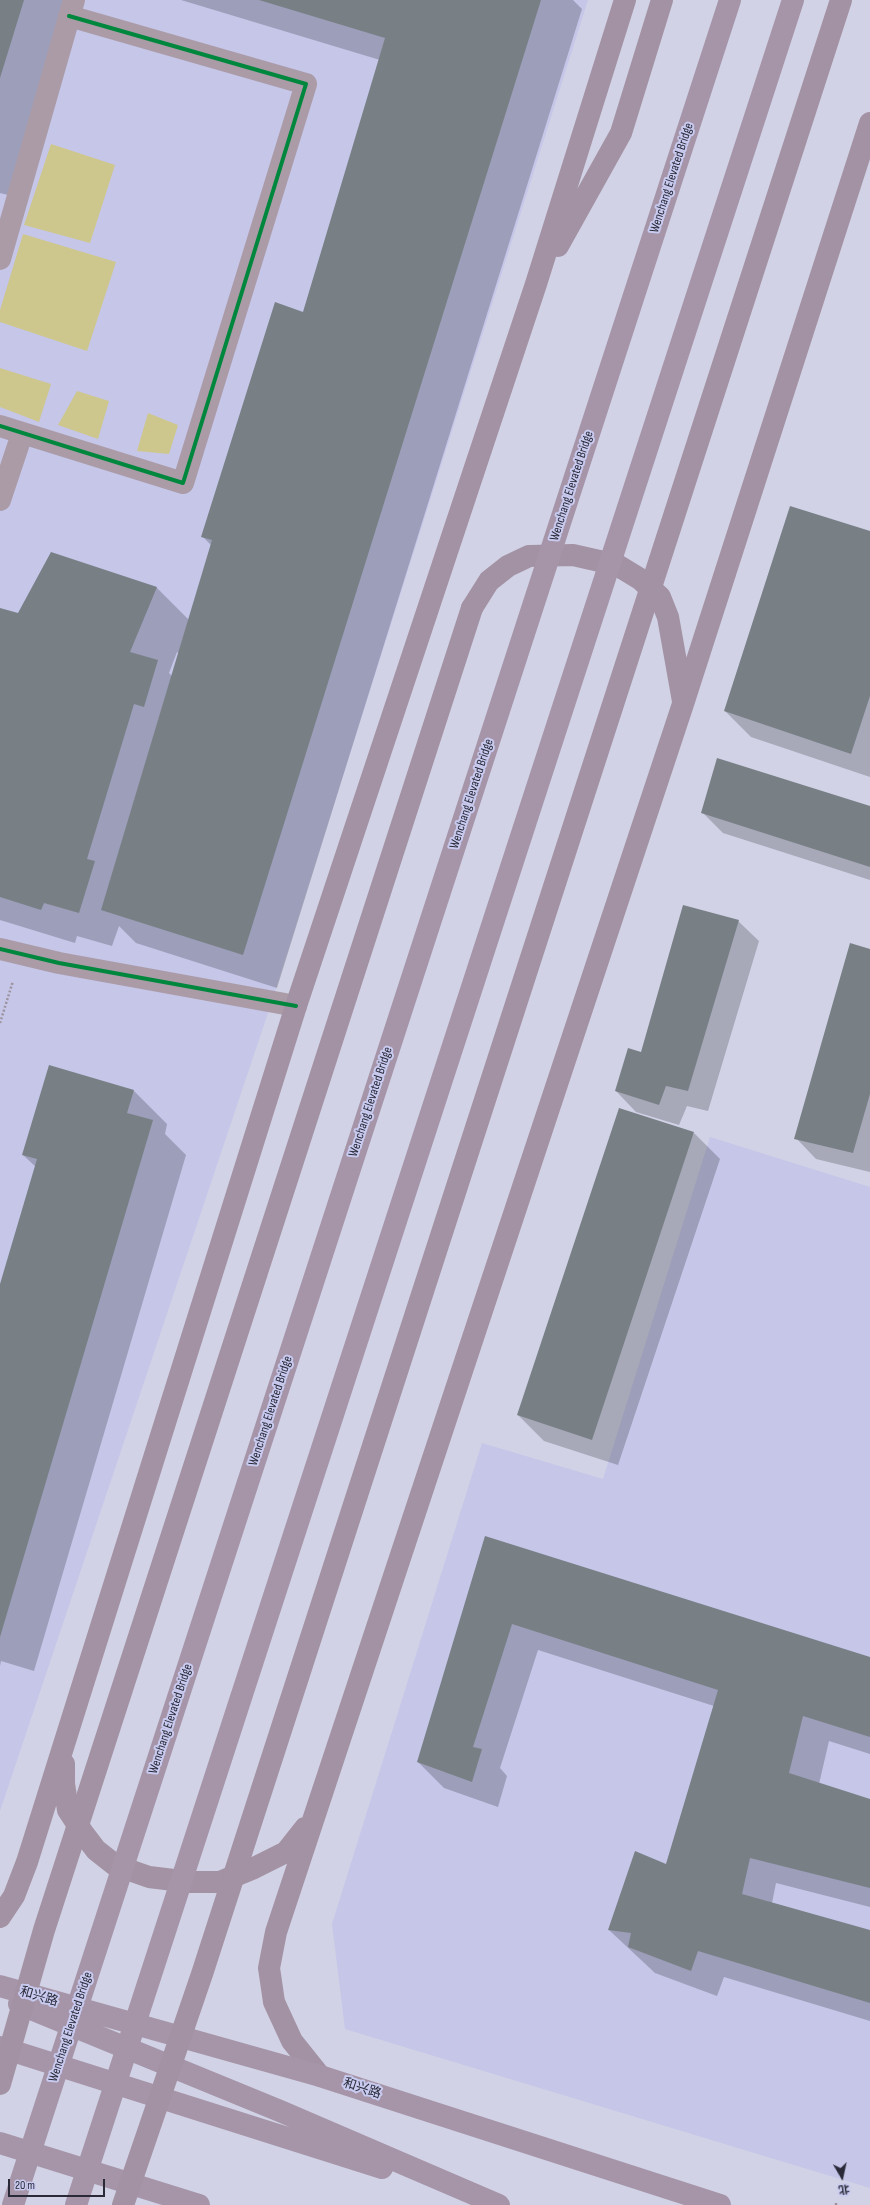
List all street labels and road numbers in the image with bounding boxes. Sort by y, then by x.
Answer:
street label: Wenchang Elevated Bridge [647,121,697,235]
street label: Wenchang Elevated Bridge [547,429,597,543]
street label: Wenchang Elevated Bridge [447,737,497,851]
street label: Wenchang Elevated Bridge [346,1045,396,1159]
street label: Wenchang Elevated Bridge [246,1354,296,1468]
street label: Wenchang Elevated Bridge [146,1662,196,1776]
street label: Wenchang Elevated Bridge [46,1970,96,2084]
street label: 和兴路 [18,1984,60,2010]
street label: 和兴路 [341,2076,383,2102]

